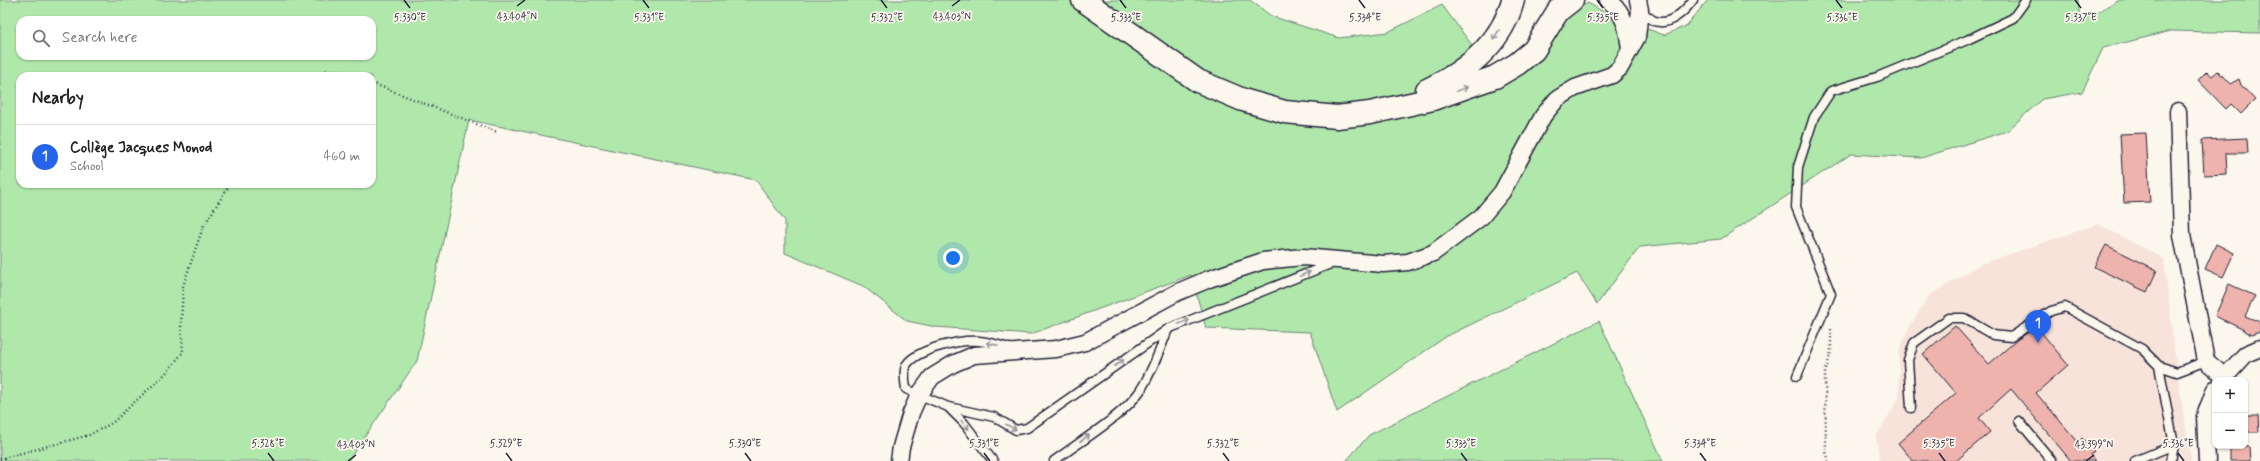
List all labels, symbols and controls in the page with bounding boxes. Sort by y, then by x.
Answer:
text: 43.404°N [497,10,537,24]
text: 43.403°N [933,10,971,24]
text: 5.330°E [394,11,426,25]
text: 5.331°E [634,11,664,25]
text: 5.332°E [871,11,903,25]
text: 5.333°E [1111,11,1141,25]
text: 5.334°E [1349,11,1381,25]
text: 5.335°E [1587,11,1619,25]
text: 5.336°E [1826,11,1858,25]
text: 5.337°E [2065,11,2097,25]
search box [16,16,376,60]
icon: search [30,27,52,49]
text: Search here [62,28,138,48]
one-way arrow [1492,29,1500,41]
one-way arrow [1455,84,1467,92]
text: Nearby [32,87,84,109]
text: Collège Jacques Monod [70,138,212,158]
text: 1 [42,148,48,165]
text: 460 m [324,148,360,165]
text: School [70,158,104,175]
your location [943,248,963,268]
one-way arrow [1299,270,1311,278]
pin: 1 [2025,310,2051,343]
one-way arrow [1178,317,1190,325]
one-way arrow [985,339,998,347]
one-way arrow [1114,359,1125,367]
map controls [2212,377,2248,449]
button: + [2212,377,2248,413]
button: − [2212,413,2248,449]
one-way arrow [960,420,970,430]
one-way arrow [1005,424,1017,431]
one-way arrow [1080,433,1091,442]
text: 5.328°E [252,437,285,451]
text: 5.329°E [490,437,522,451]
text: 5.330°E [729,437,761,451]
text: 5.331°E [969,437,999,451]
text: 5.332°E [1207,437,1239,451]
text: 5.333°E [1446,437,1476,451]
text: 5.334°E [1684,437,1716,451]
text: 5.335°E [1923,437,1955,451]
text: 5.336°E [2162,437,2194,451]
text: 43.403°N [337,438,375,452]
text: 43.399°N [2075,438,2113,452]

